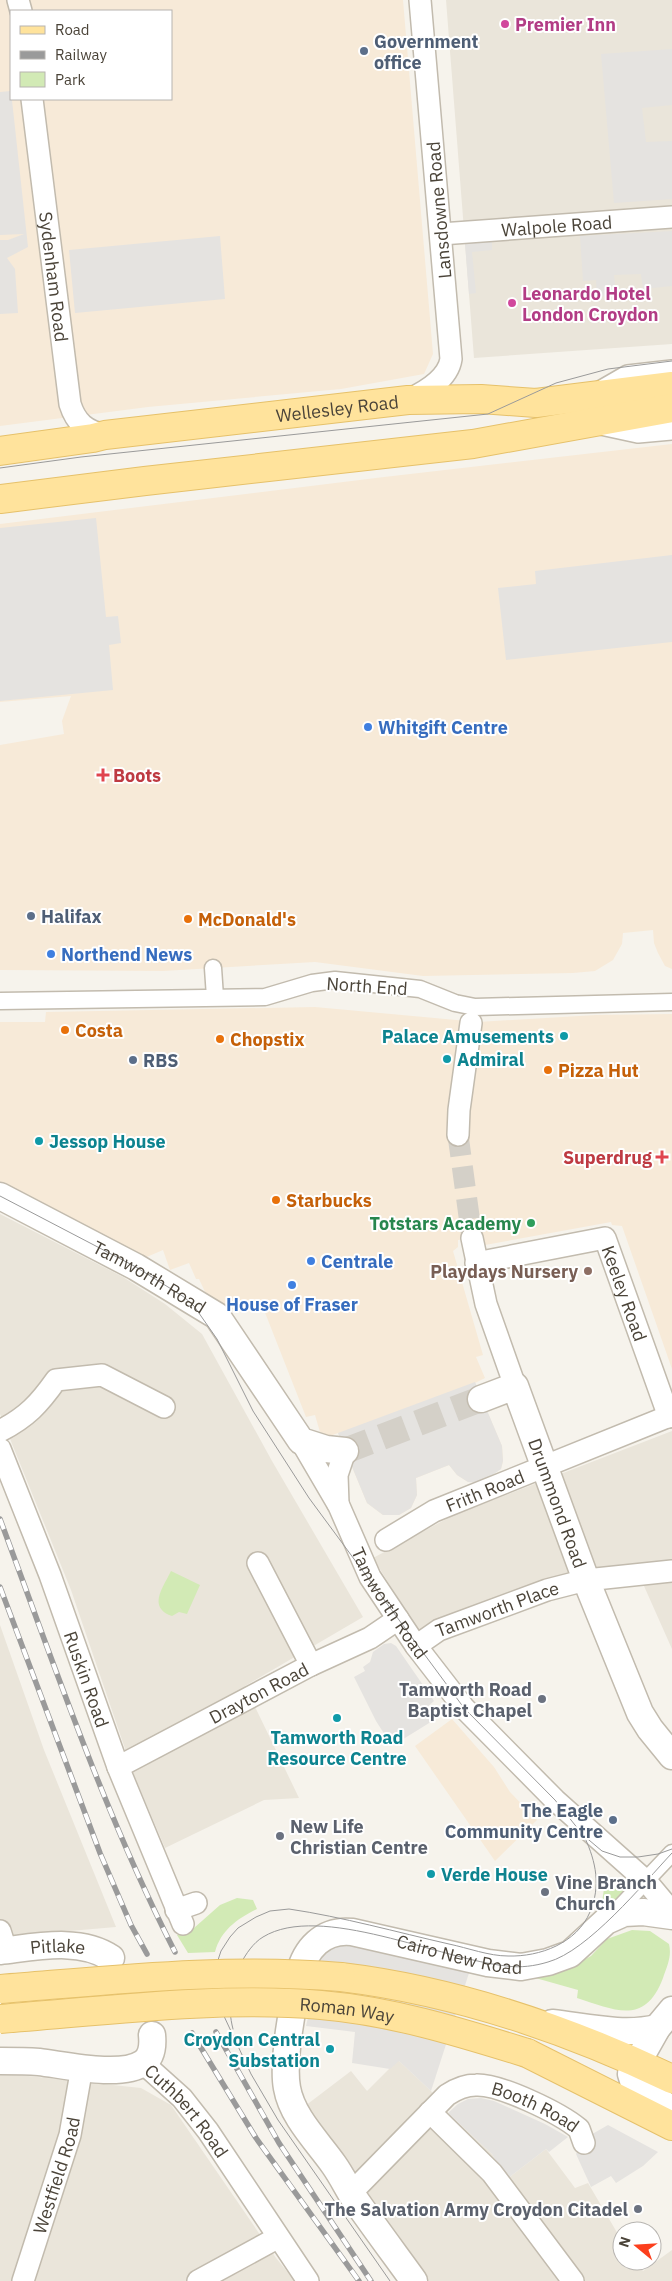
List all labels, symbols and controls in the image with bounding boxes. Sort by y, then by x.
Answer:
legend [10,10,172,100]
place label: Premier Inn [515,13,616,36]
marker: Premier Inn [499,18,511,30]
text: Road [55,20,90,39]
place label: Government office [374,30,479,74]
text: Railway [55,45,108,64]
marker: Government office [358,45,370,57]
text: Park [55,70,85,89]
street label: Lansdowne Road [422,140,456,280]
street label: Sydenham Road [35,210,74,343]
street label: Walpole Road [500,210,613,241]
place label: Leonardo Hotel London Croydon [522,282,658,326]
marker: Leonardo Hotel London Croydon [506,297,518,309]
street label: Wellesley Road [275,390,400,427]
place label: Whitgift Centre [378,716,508,739]
marker: Whitgift Centre [362,721,374,733]
place label: Boots [113,764,161,787]
marker: Boots [97,769,109,781]
place label: Halifax [41,905,102,928]
place label: McDonald's [198,908,296,931]
marker: Halifax [25,910,37,922]
marker: McDonald's [182,913,194,925]
place label: Northend News [61,943,192,966]
marker: Northend News [45,948,57,960]
street label: North End [326,972,408,1000]
place label: Costa [75,1019,123,1042]
marker: Costa [59,1024,71,1036]
place label: Palace Amusements [382,1025,554,1048]
place label: Chopstix [230,1028,305,1051]
marker: Palace Amusements [558,1030,570,1042]
marker: Chopstix [214,1033,226,1045]
place label: Admiral [457,1048,525,1071]
place label: RBS [143,1049,178,1072]
marker: Admiral [441,1053,453,1065]
marker: RBS [127,1054,139,1066]
place label: Pizza Hut [558,1059,639,1082]
marker: Pizza Hut [542,1064,554,1076]
place label: Jessop House [49,1130,166,1153]
marker: Jessop House [33,1135,45,1147]
place label: Superdrug [563,1146,652,1169]
marker: Superdrug [656,1151,668,1163]
place label: Starbucks [286,1189,372,1212]
marker: Starbucks [270,1194,282,1206]
place label: Totstars Academy [370,1212,521,1235]
marker: Totstars Academy [525,1217,537,1229]
street label: Tamworth Road [89,1235,210,1318]
street label: Keeley Road [597,1242,652,1344]
place label: Centrale [321,1250,393,1273]
marker: Centrale [305,1255,317,1267]
place label: Playdays Nursery [430,1260,578,1283]
marker: Playdays Nursery [582,1265,594,1277]
marker: House of Fraser [286,1279,298,1291]
place label: House of Fraser [226,1293,358,1316]
street label: Drummond Road [524,1435,592,1571]
street label: Frith Road [442,1464,528,1517]
street label: Tamworth Road [347,1544,433,1663]
street label: Tamworth Place [432,1576,561,1642]
street label: Ruskin Road [59,1628,114,1730]
street label: Drayton Road [205,1657,312,1728]
place label: Tamworth Road Baptist Chapel [399,1678,533,1722]
marker: Tamworth Road Baptist Chapel [536,1693,548,1705]
marker: Tamworth Road Resource Centre [331,1712,343,1724]
place label: Tamworth Road Resource Centre [267,1726,407,1770]
place label: The Eagle Community Centre [445,1799,603,1843]
marker: The Eagle Community Centre [607,1814,619,1826]
place label: New Life Christian Centre [290,1815,428,1859]
marker: New Life Christian Centre [274,1830,286,1842]
place label: Verde House [441,1863,548,1886]
marker: Verde House [425,1868,437,1880]
place label: Vine Branch Church [555,1871,657,1915]
marker: Vine Branch Church [539,1886,551,1898]
street label: Cairo New Road [394,1929,522,1978]
street label: Pitlake [29,1934,87,1959]
street label: Roman Way [299,1992,397,2027]
place label: Croydon Central Substation [183,2028,321,2072]
marker: Croydon Central Substation [324,2043,336,2055]
street label: Cuthbert Road [140,2059,234,2162]
street label: Booth Road [489,2076,584,2137]
street label: Westfield Road [27,2115,85,2237]
place label: The Salvation Army Croydon Citadel [324,2198,629,2221]
marker: The Salvation Army Croydon Citadel [632,2203,644,2215]
north arrow [612,2221,662,2271]
text: N [615,2234,635,2250]

